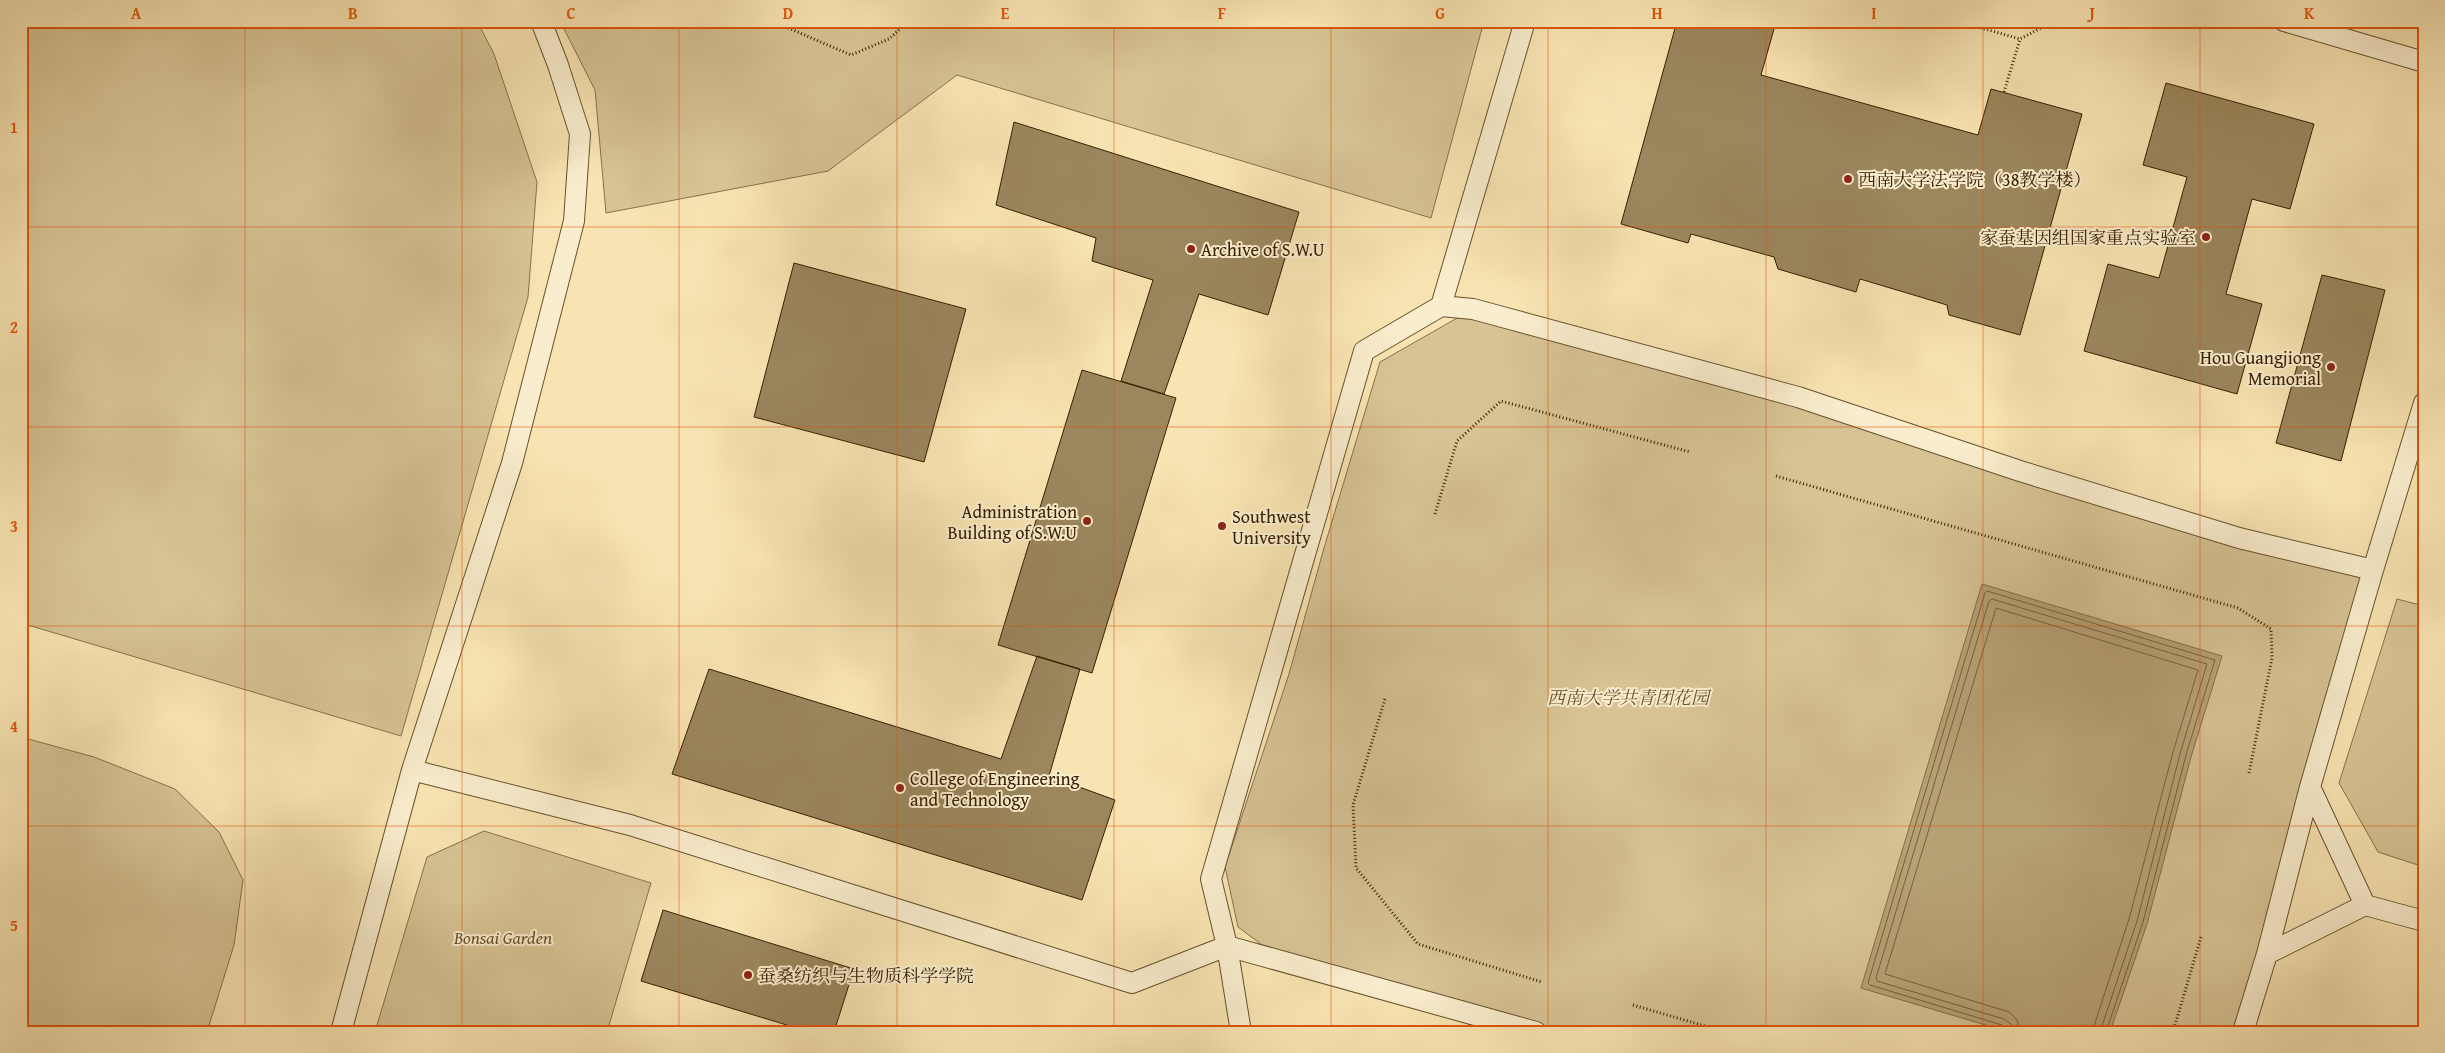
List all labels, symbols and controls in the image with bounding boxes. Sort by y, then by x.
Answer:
text: A [131,1,142,25]
text: B [348,1,358,25]
text: C [566,1,576,25]
text: D [783,1,793,25]
text: E [1001,1,1010,25]
text: F [1218,1,1226,25]
text: G [1435,1,1445,25]
text: H [1651,1,1663,25]
text: I [1871,1,1877,25]
text: J [2086,1,2095,25]
text: K [2304,1,2315,25]
text: 1 [10,115,18,139]
place label: 西南大学法学院（38教学楼） [1858,166,2091,193]
marker: 西南大学法学院（38教学楼） [1842,173,1854,185]
place label: 家蚕基因组国家重点实验室 [1980,224,2196,251]
marker: 家蚕基因组国家重点实验室 [2200,231,2212,243]
place label: Archive of S.W.U [1201,236,1325,263]
marker: Archive of S.W.U [1185,243,1197,255]
text: 2 [10,315,18,339]
place label: Hou Guangjiong Memorial [2200,344,2321,392]
marker: Hou Guangjiong Memorial [2325,361,2337,373]
place label: Administration Building of S.W.U [947,498,1077,546]
place label: Southwest University [1232,503,1311,551]
text: 3 [10,514,18,538]
marker: Administration Building of S.W.U [1081,515,1093,527]
marker: Southwest University [1216,520,1228,532]
park label: 西南大学共青团花园 [1547,684,1712,711]
text: 4 [10,714,18,738]
place label: College of Engineering and Technology [910,765,1080,813]
marker: College of Engineering and Technology [894,782,906,794]
text: 5 [10,913,18,937]
park label: Bonsai Garden [453,924,552,951]
place label: 蚕桑纺织与生物质科学学院 [758,962,974,989]
marker: 蚕桑纺织与生物质科学学院 [742,969,754,981]

